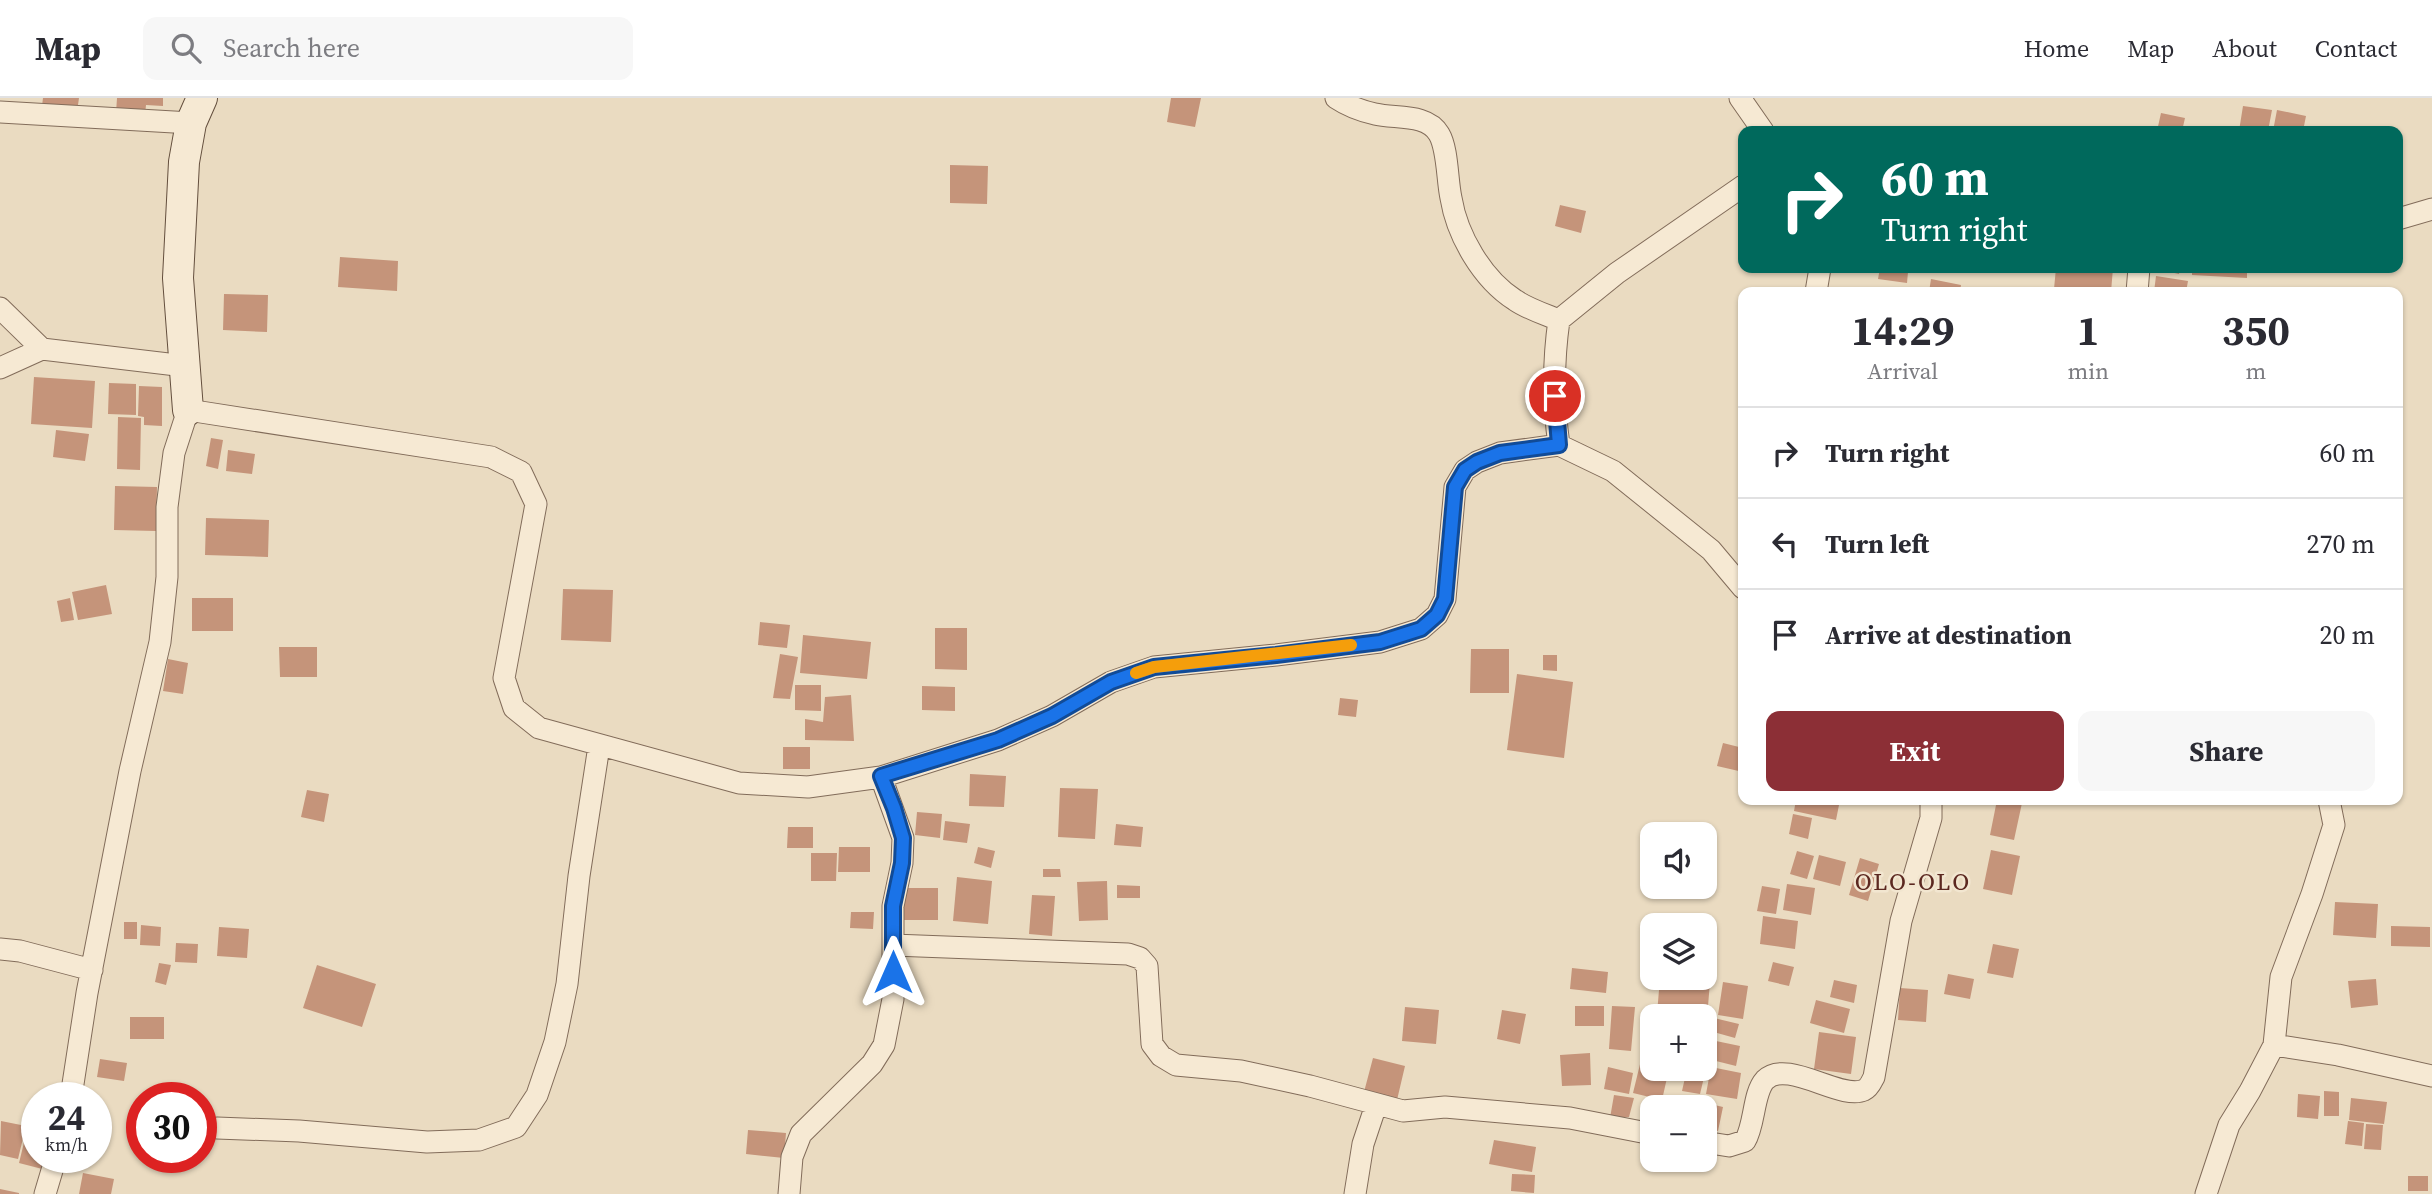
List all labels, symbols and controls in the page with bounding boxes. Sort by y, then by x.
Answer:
search box [143,17,633,80]
text: Map [35,26,101,71]
icon: search [167,29,205,67]
text: Search here [223,30,360,66]
text: Home [2024,32,2089,65]
text: Map [2127,32,2174,65]
text: About [2212,32,2277,65]
text: Contact [2315,32,2397,65]
text: 60 m [1881,144,1989,211]
icon: right [1766,154,1857,245]
text: Turn right [1881,208,2027,252]
text: 14:29 [1851,301,1955,359]
text: 1 [2077,301,2100,359]
text: 350 [2222,301,2290,359]
text: Arrival [1867,355,1938,387]
text: min [2067,355,2109,387]
text: m [2246,355,2266,387]
pin [1525,366,1585,426]
icon: arrive [1536,377,1574,415]
icon: right [1766,434,1804,472]
text: Turn right [1825,435,1949,471]
text: 60 m [2320,435,2375,471]
icon: left [1766,525,1804,563]
text: Turn left [1825,526,1929,562]
text: 270 m [2307,526,2375,562]
icon: arrive [1766,616,1804,654]
text: Arrive at destination [1825,617,2072,653]
text: 20 m [2320,617,2375,653]
button: Exit [1766,711,2064,791]
button: Share [2078,711,2375,791]
map controls [1640,822,1717,1172]
button: sound [1640,822,1717,899]
district label: OLO-OLO [1855,865,1971,898]
button: layers [1640,913,1717,990]
position arrow [856,935,930,1009]
button: + [1640,1004,1717,1081]
speed limit sign: 30 [126,1082,217,1173]
text: 24 [48,1094,85,1142]
button: − [1640,1095,1717,1172]
text: km/h [45,1132,88,1157]

